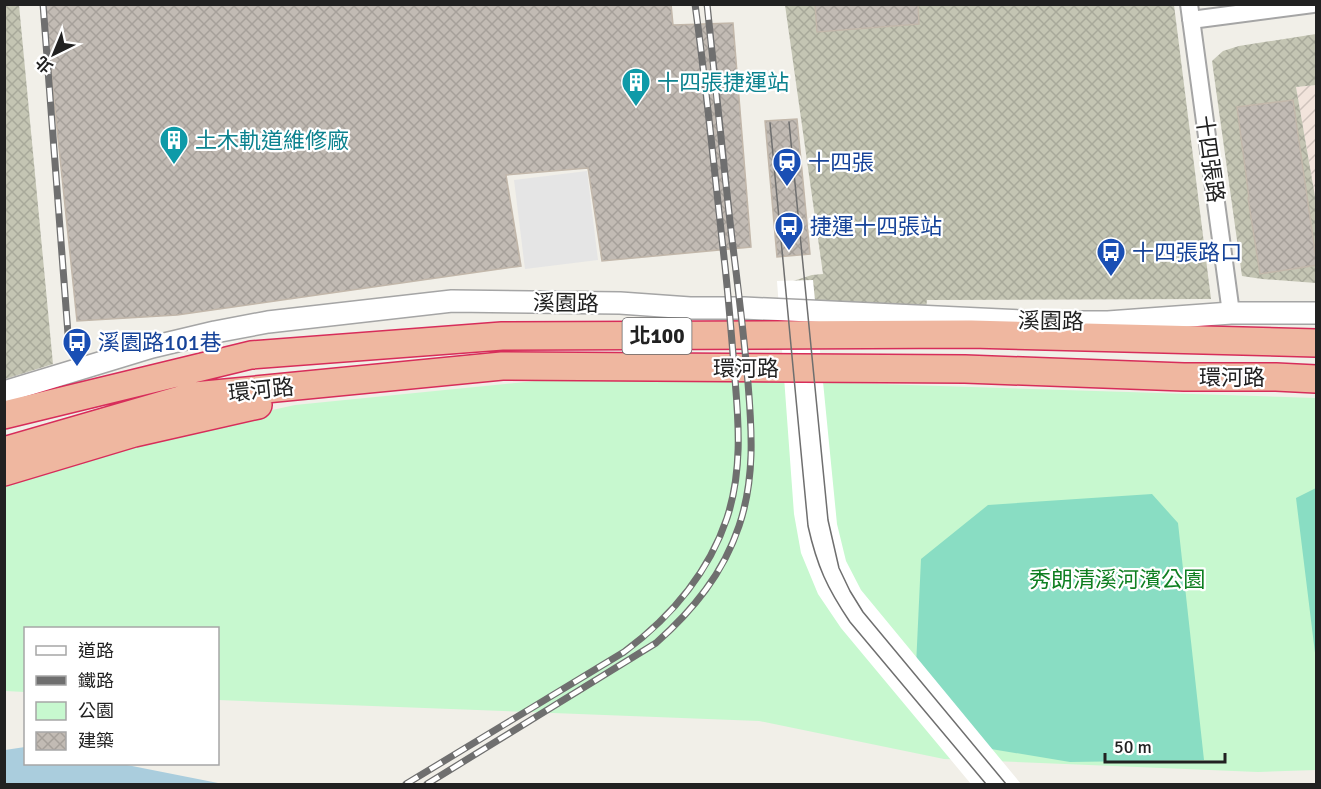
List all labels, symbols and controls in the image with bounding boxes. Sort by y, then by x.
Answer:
north arrow [24,24,84,84]
text: 北 [32,51,57,77]
building icon: 十四張捷運站 [620,66,652,108]
place label: 十四張捷運站 [657,69,789,96]
street label: 十四張路 [1191,114,1229,204]
building icon: 土木軌道維修廠 [158,124,190,166]
place label: 土木軌道維修廠 [195,127,349,154]
station icon: 十四張 [771,146,803,188]
place label: 十四張 [808,149,874,176]
bus stop icon: 捷運十四張站 [773,210,805,252]
place label: 捷運十四張站 [810,213,942,240]
bus stop icon: 十四張路口 [1095,236,1127,278]
place label: 十四張路口 [1132,239,1242,266]
street label: 溪園路 [533,289,599,317]
street label: 溪園路 [1018,307,1084,335]
road number: 北100 [622,318,692,354]
bus stop icon: 溪園路101巷 [61,326,93,368]
place label: 溪園路101巷 [98,329,222,356]
street label: 環河路 [713,355,779,382]
street label: 環河路 [1199,364,1265,391]
street label: 環河路 [227,373,295,407]
park label: 秀朗清溪河濱公園 [1029,566,1205,593]
legend [24,627,219,765]
text: 道路 [78,640,114,662]
text: 鐵路 [78,670,114,692]
text: 公園 [78,700,114,722]
scale bar [1105,726,1225,764]
text: 建築 [78,730,114,752]
text: 50 m [1114,736,1152,758]

